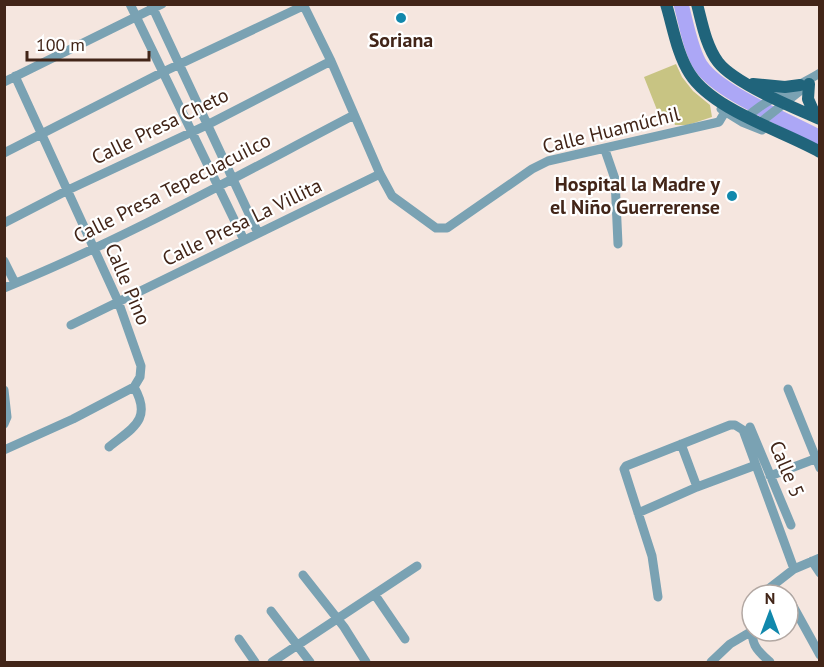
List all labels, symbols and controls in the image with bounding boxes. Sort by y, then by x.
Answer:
marker: Soriana [394,11,408,25]
scale bar [27,24,148,62]
place label: Soriana [369,27,433,53]
text: 100 m [36,33,85,56]
street label: Calle Presa Cheto [87,82,233,170]
street label: Calle Huamúchil [540,100,682,160]
street label: Calle Presa Tepecuacuilco [69,127,275,249]
place label: Hospital la Madre y el Niño Guerrerense [550,171,720,220]
street label: Calle Presa La Villita [158,172,326,272]
marker: Hospital la Madre y el Niño Guerrerense [725,189,739,203]
street label: Calle Pino [99,239,157,329]
street label: Calle 5 [763,437,811,501]
north arrow [740,583,800,643]
text: N [765,588,775,608]

